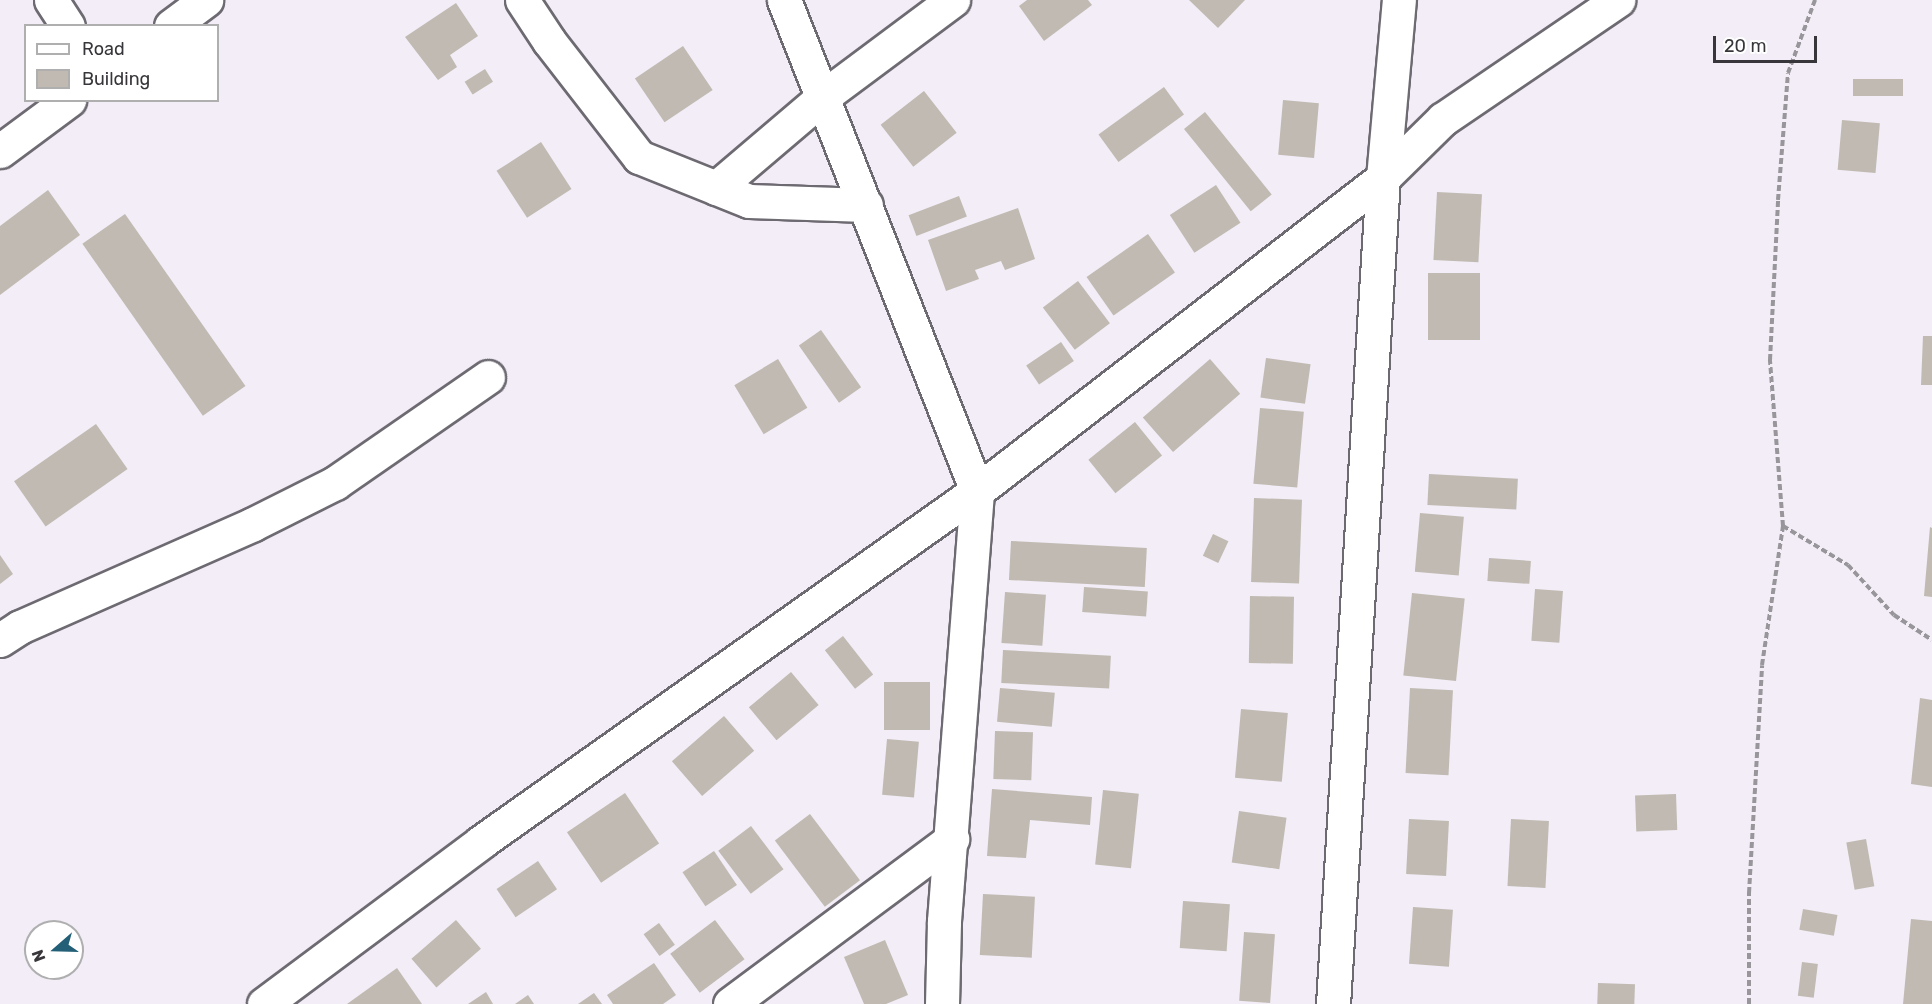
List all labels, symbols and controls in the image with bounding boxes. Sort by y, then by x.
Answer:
legend [24,24,219,102]
scale bar [1716,24,1820,62]
text: 20 m [1724,35,1766,57]
text: Road [82,38,125,60]
text: Building [82,68,150,90]
north arrow [24,920,84,980]
text: N [28,947,49,964]

